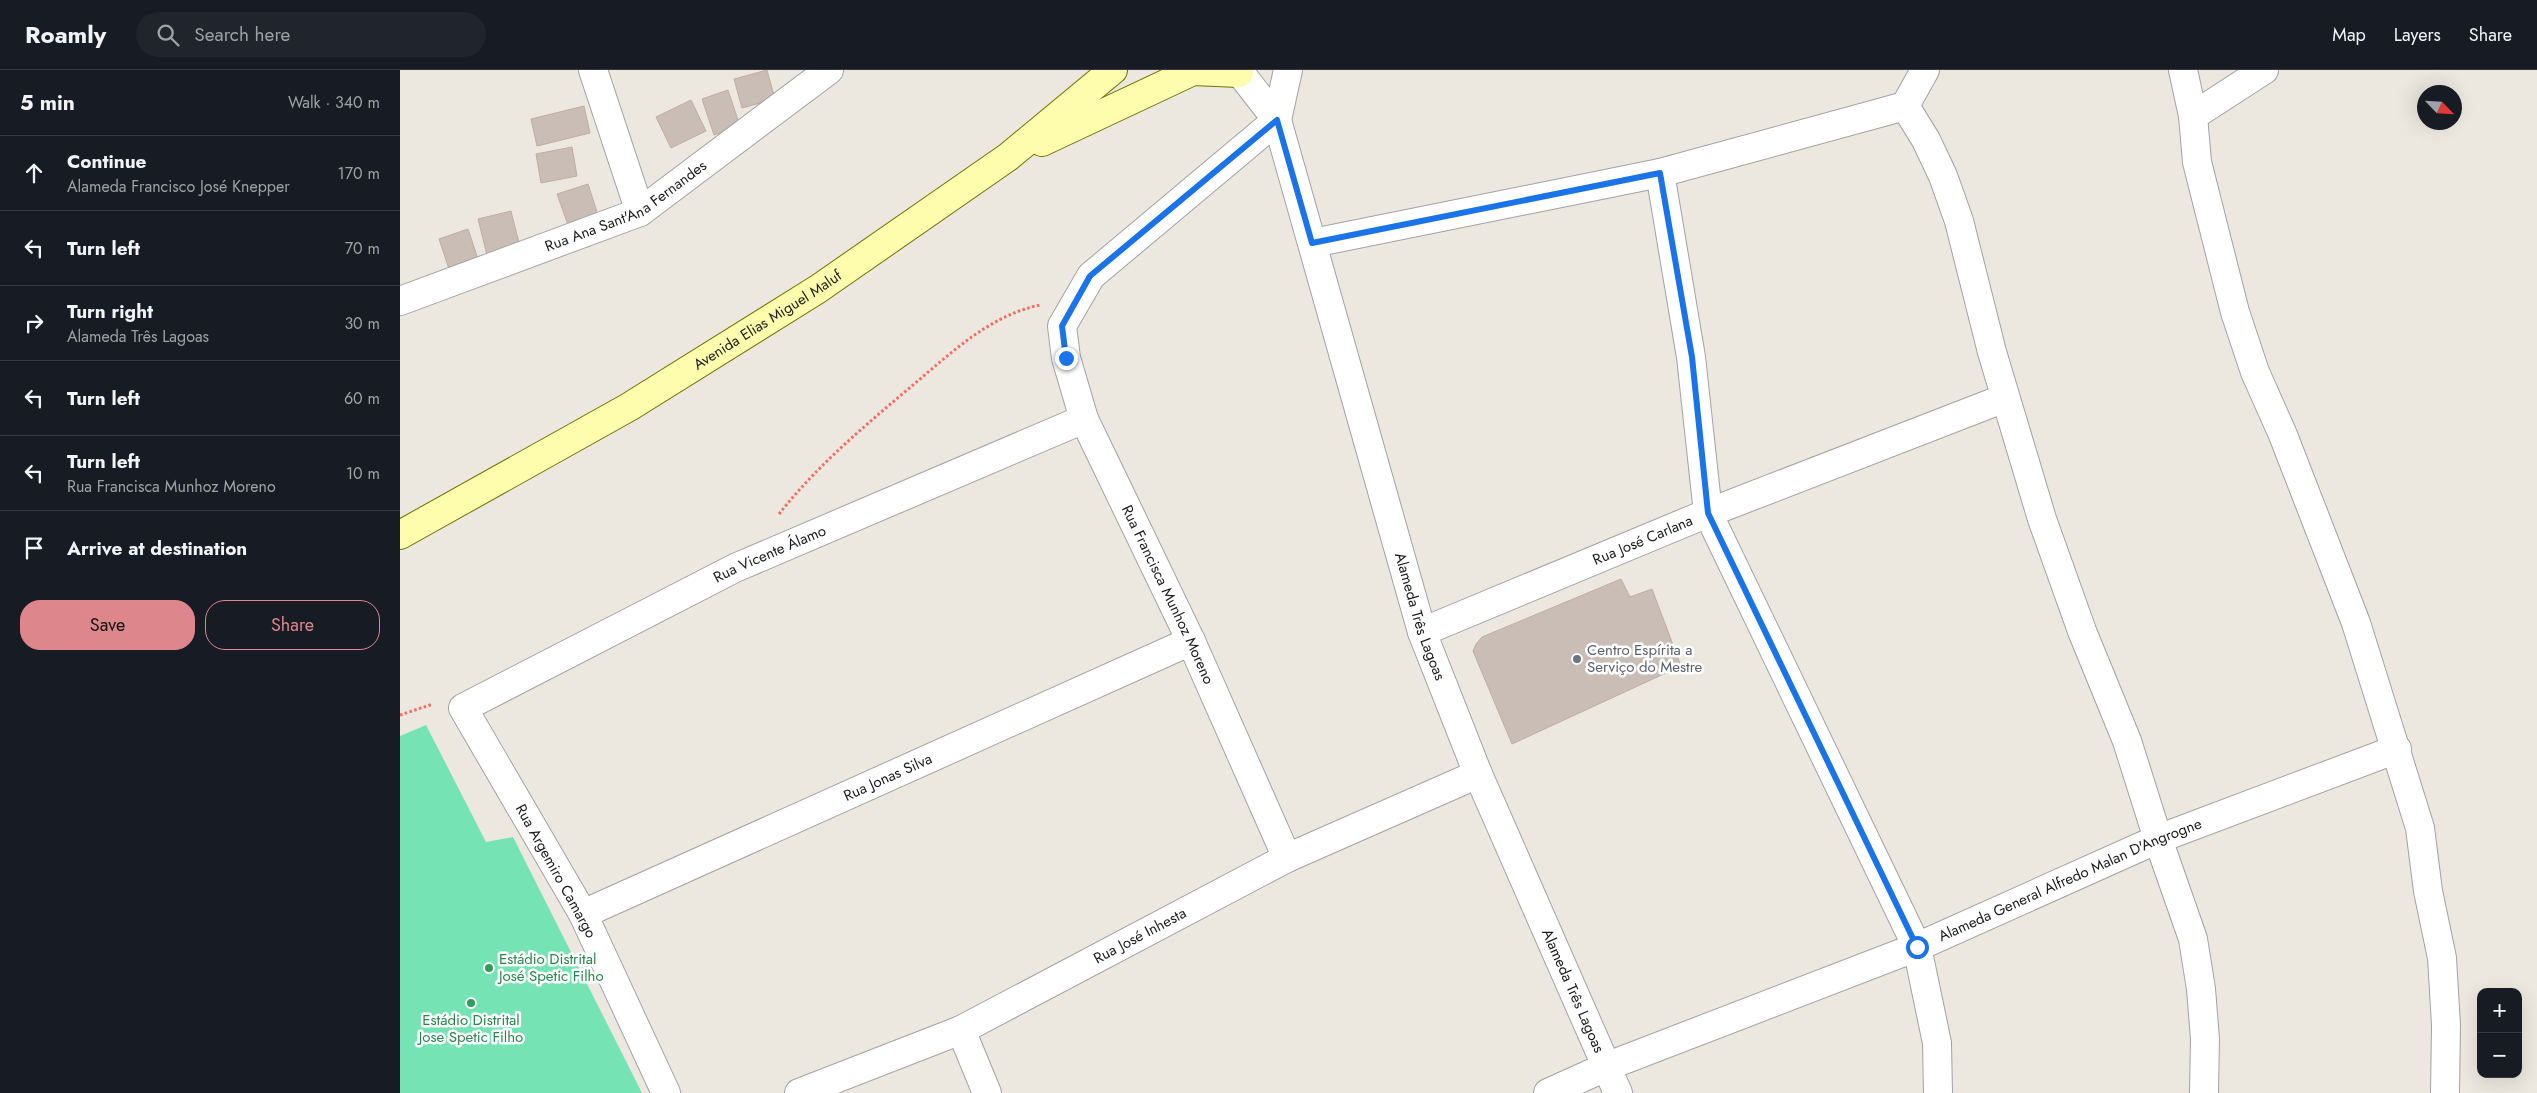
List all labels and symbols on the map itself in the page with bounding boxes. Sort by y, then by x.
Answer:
north arrow [2417,85,2462,130]
street label: Rua Ana Sant'Ana Fernandes [542,155,711,257]
street label: Avenida Elias Miguel Maluf [689,264,847,375]
route end [1055,347,1078,370]
street label: Rua Francisca Munhoz Moreno [1116,501,1220,688]
street label: Rua José Carlana [1589,510,1696,571]
street label: Rua Vicente Álamo [709,519,829,588]
street label: Alameda Três Lagoas [1389,550,1451,684]
place label: Centro Espírita a Serviço do Mestre [1587,639,1703,678]
marker: Centro Espírita a Serviço do Mestre [1571,653,1583,665]
street label: Rua Jonas Silva [840,748,936,807]
street label: Rua Argemiro Camargo [510,800,602,942]
street label: Alameda General Alfredo Malan D'Angrogne [1935,812,2205,947]
street label: Rua José Inhesta [1089,902,1190,969]
street label: Alameda Três Lagoas [1536,925,1610,1056]
route start [1906,936,1929,959]
place label: Estádio Distrital José Spetic Filho [497,948,604,987]
marker: Estádio Distrital José Spetic Filho [483,962,495,974]
marker: Estádio Distrital Jose Spetic Filho [465,997,477,1009]
place label: Estádio Distrital Jose Spetic Filho [417,1009,523,1048]

